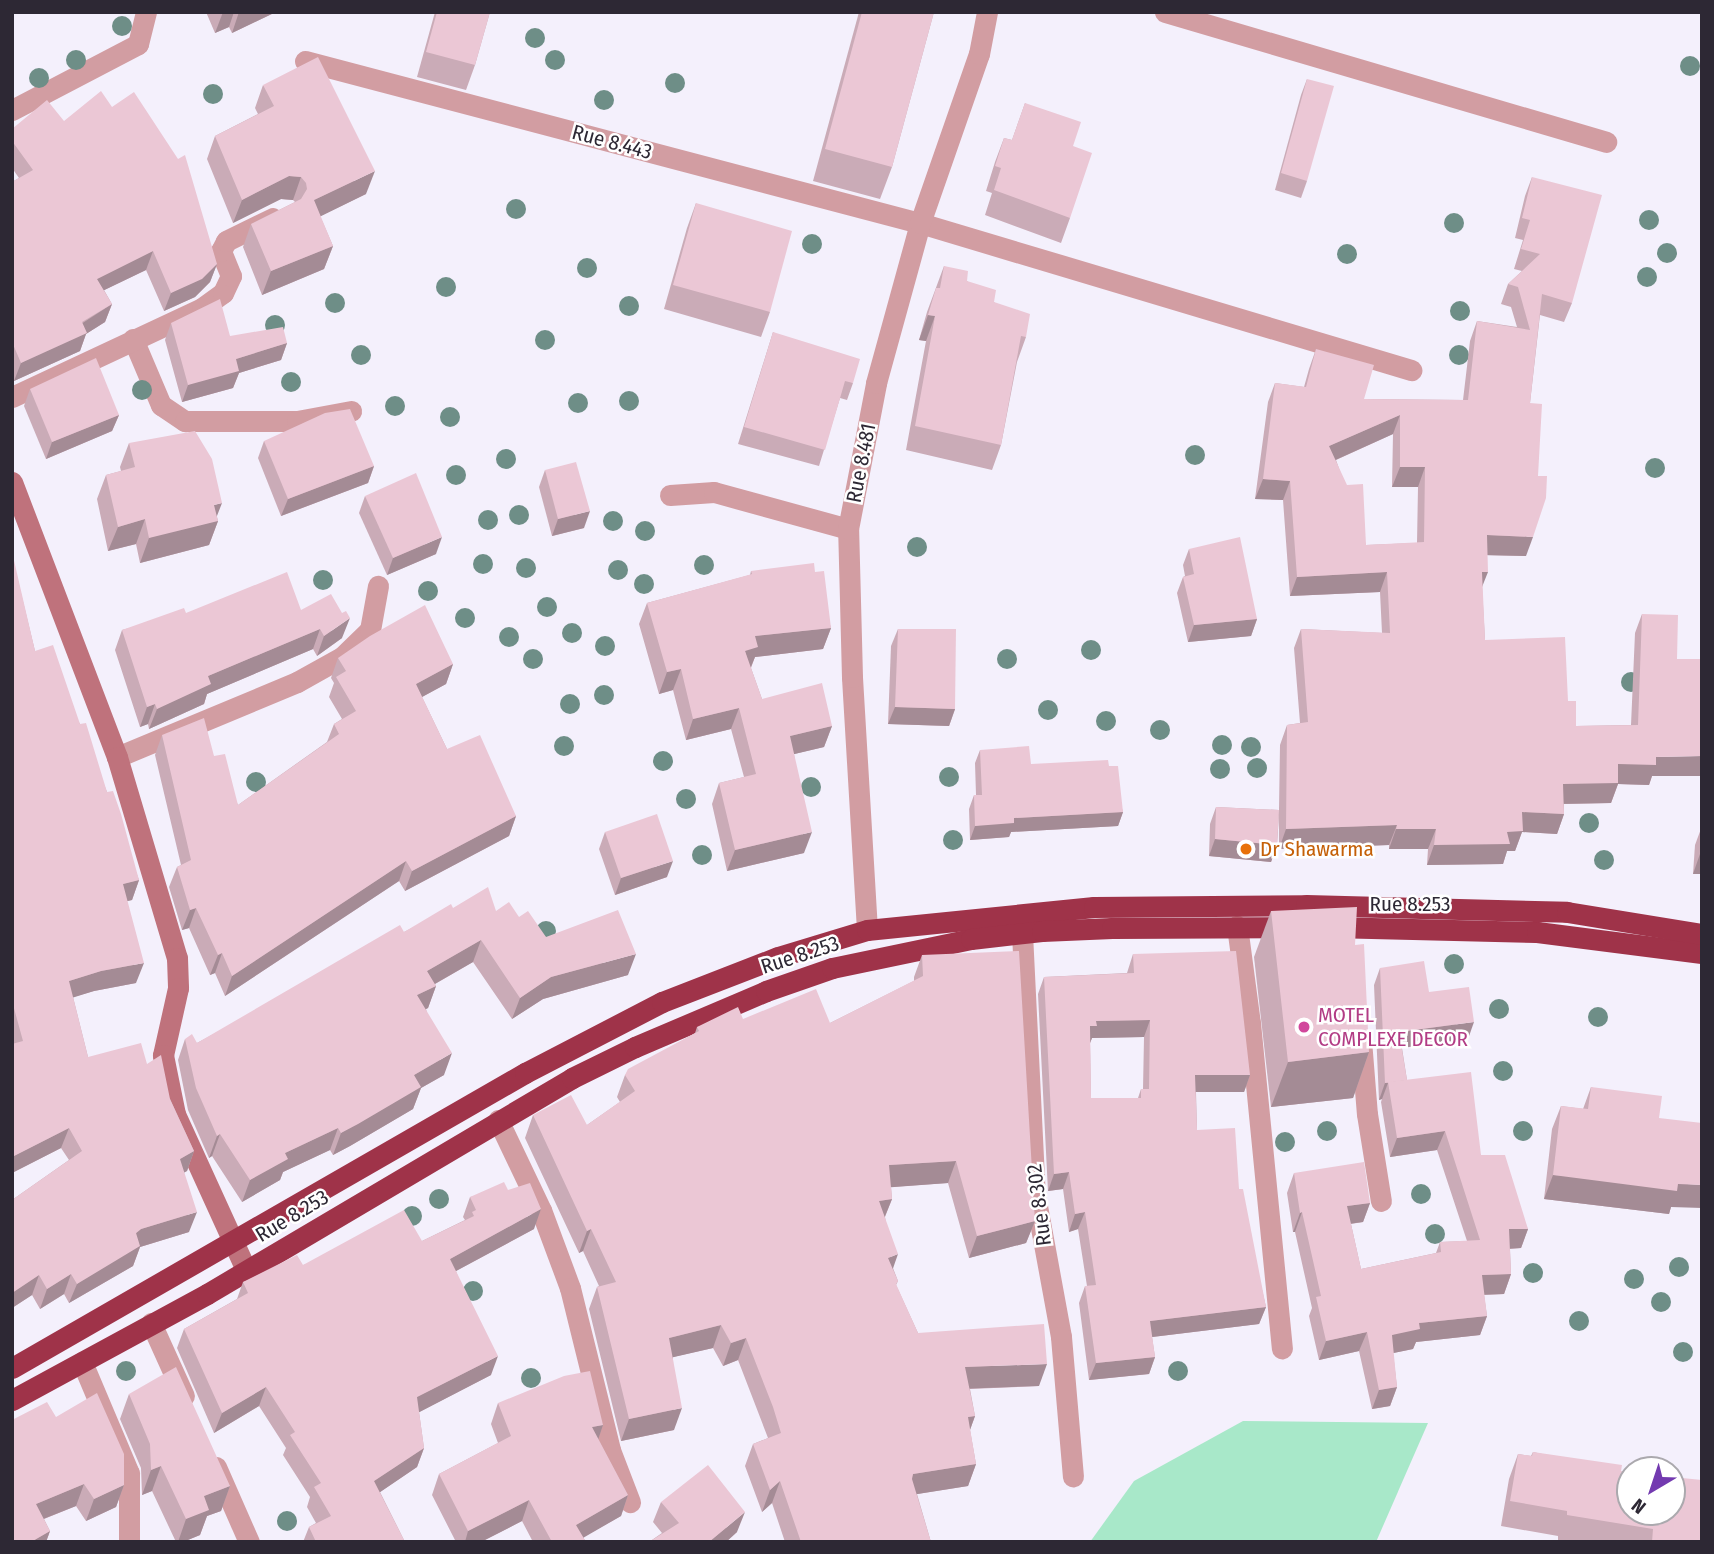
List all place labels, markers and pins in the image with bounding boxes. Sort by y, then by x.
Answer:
place label: Dr Shawarma [1260,836,1374,862]
marker: Dr Shawarma [1238,841,1254,857]
place label: MOTEL COMPLEXE DECOR [1318,1002,1468,1052]
marker: MOTEL COMPLEXE DECOR [1296,1019,1312,1035]

